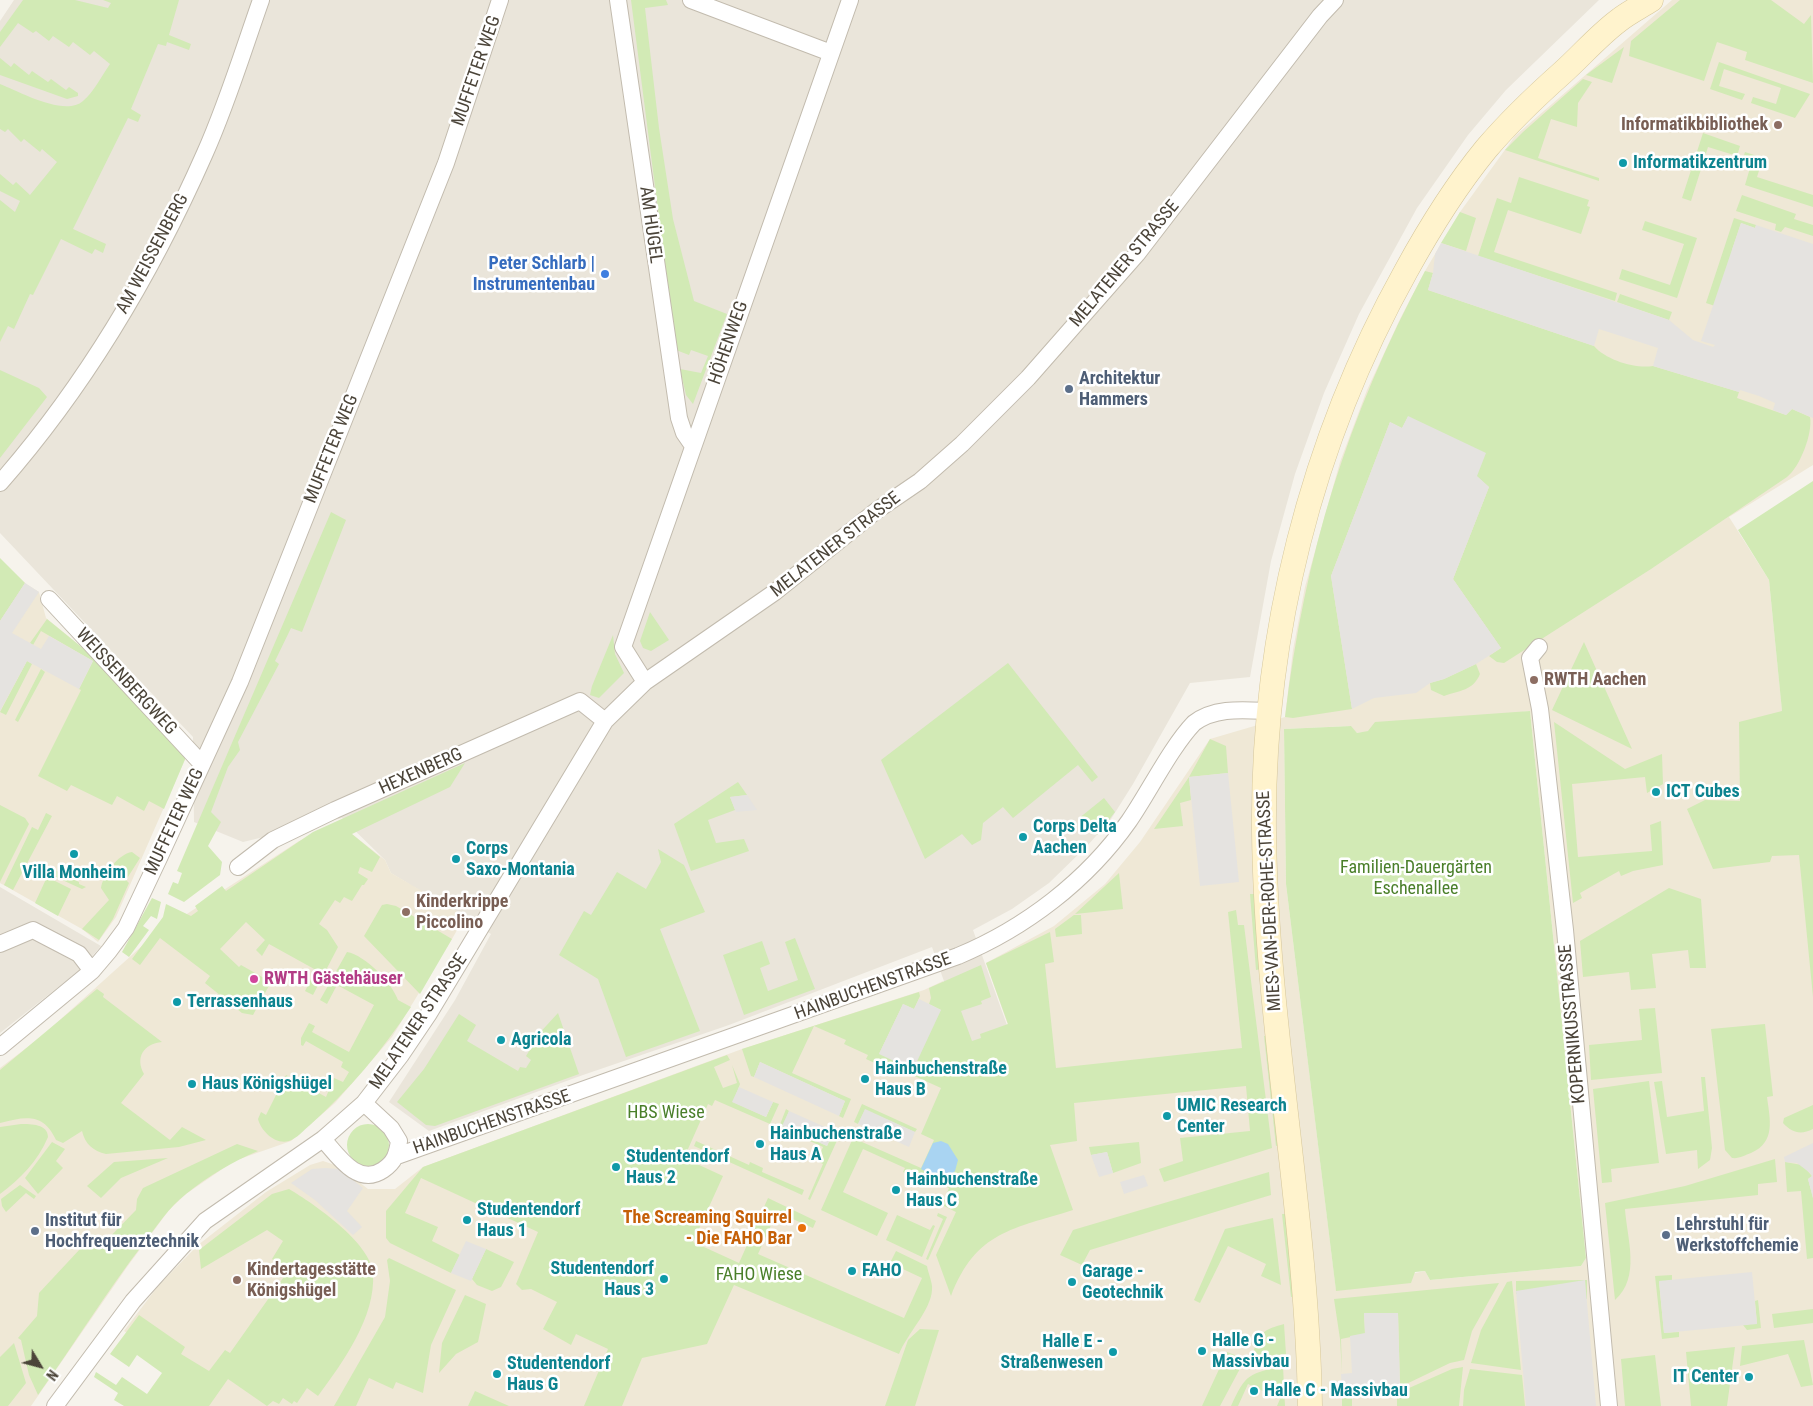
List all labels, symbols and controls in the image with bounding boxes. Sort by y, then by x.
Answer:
street label: MUFFETER WEG [448,13,506,129]
place label: Informatikbibliothek [1621,114,1768,136]
marker: Informatikbibliothek [1772,119,1784,131]
place label: Informatikzentrum [1633,152,1767,174]
marker: Informatikzentrum [1617,157,1629,169]
street label: AM HÜGEL [634,185,666,265]
street label: AM WEISSENBERG [112,190,194,318]
street label: MELATENER STRASSE [1066,196,1184,332]
place label: Peter Schlarb | Instrumentenbau [473,253,595,296]
marker: Peter Schlarb | Instrumentenbau [599,268,611,280]
street label: HÖHENWEG [705,299,753,387]
place label: Architektur Hammers [1079,368,1160,410]
marker: Architektur Hammers [1063,383,1075,395]
street label: MUFFETER WEG [300,391,364,507]
street label: MELATENER STRASSE [767,488,905,602]
street label: WEISSENBERGWEG [71,624,181,740]
place label: RWTH Aachen [1544,669,1646,691]
marker: RWTH Aachen [1528,674,1540,686]
street label: HEXENBERG [376,744,466,800]
street label: MUFFETER WEG [141,765,209,879]
place label: ICT Cubes [1666,781,1740,803]
marker: ICT Cubes [1650,786,1662,798]
street label: MIES-VAN-DER-ROHE-STRASSE [1253,790,1287,1012]
place label: Corps Delta Aachen [1033,816,1117,859]
marker: Corps Delta Aachen [1017,831,1029,843]
place label: Corps Saxo-Montania [466,838,575,881]
marker: Villa Monheim [68,848,80,860]
marker: Corps Saxo-Montania [450,853,462,865]
park label: Familien-Dauergärten Eschenallee [1340,857,1492,900]
place label: Villa Monheim [22,862,126,884]
place label: Kinderkrippe Piccolino [416,891,508,934]
marker: Kinderkrippe Piccolino [400,906,412,918]
street label: KOPERNIKUSSTRASSE [1555,943,1591,1105]
street label: HAINBUCHENSTRASSE [792,949,954,1025]
street label: MELATENER STRASSE [366,950,472,1094]
place label: RWTH Gästehäuser [264,968,403,990]
marker: RWTH Gästehäuser [248,973,260,985]
place label: Terrassenhaus [187,991,293,1013]
marker: Terrassenhaus [171,996,183,1008]
place label: Agricola [511,1029,572,1051]
marker: Agricola [495,1034,507,1046]
place label: Hainbuchenstraße Haus B [875,1058,1007,1100]
place label: Haus Königshügel [202,1073,332,1095]
marker: Hainbuchenstraße Haus B [859,1073,871,1085]
marker: Haus Königshügel [186,1078,198,1090]
street label: HAINBUCHENSTRASSE [410,1086,574,1160]
place label: UMIC Research Center [1177,1095,1287,1138]
park label: HBS Wiese [627,1102,705,1124]
marker: UMIC Research Center [1161,1110,1173,1122]
place label: Hainbuchenstraße Haus A [770,1123,902,1166]
marker: Hainbuchenstraße Haus A [754,1138,766,1150]
place label: Studentendorf Haus 2 [626,1146,729,1188]
marker: Studentendorf Haus 2 [610,1161,622,1173]
place label: Hainbuchenstraße Haus C [906,1169,1038,1212]
marker: Hainbuchenstraße Haus C [890,1184,902,1196]
place label: Studentendorf Haus 1 [477,1199,580,1242]
place label: The Screaming Squirrel - Die FAHO Bar [623,1207,792,1250]
place label: Institut für Hochfrequenztechnik [45,1210,199,1252]
marker: Studentendorf Haus 1 [461,1214,473,1226]
place label: Lehrstuhl für Werkstoffchemie [1676,1214,1799,1256]
marker: The Screaming Squirrel - Die FAHO Bar [796,1222,808,1234]
marker: Institut für Hochfrequenztechnik [29,1225,41,1237]
marker: Lehrstuhl für Werkstoffchemie [1660,1229,1672,1241]
place label: Studentendorf Haus 3 [551,1258,654,1300]
place label: Kindertagesstätte Königshügel [247,1259,376,1302]
place label: FAHO [862,1260,902,1282]
place label: Garage - Geotechnik [1082,1261,1163,1304]
park label: FAHO Wiese [716,1264,802,1286]
marker: FAHO [846,1265,858,1277]
marker: Studentendorf Haus 3 [658,1273,670,1285]
marker: Kindertagesstätte Königshügel [231,1274,243,1286]
marker: Garage - Geotechnik [1066,1276,1078,1288]
place label: Halle G - Massivbau [1212,1330,1289,1372]
place label: Halle E - Straßenwesen [1000,1331,1103,1374]
north arrow [15,1341,65,1391]
marker: Halle G - Massivbau [1196,1345,1208,1357]
marker: Halle E - Straßenwesen [1107,1346,1119,1358]
place label: Studentendorf Haus G [507,1353,610,1396]
place label: IT Center [1673,1366,1739,1388]
text: N [43,1367,61,1383]
marker: Studentendorf Haus G [491,1368,503,1380]
marker: IT Center [1743,1371,1755,1383]
place label: Halle C - Massivbau [1264,1380,1408,1402]
marker: Halle C - Massivbau [1248,1385,1260,1397]

